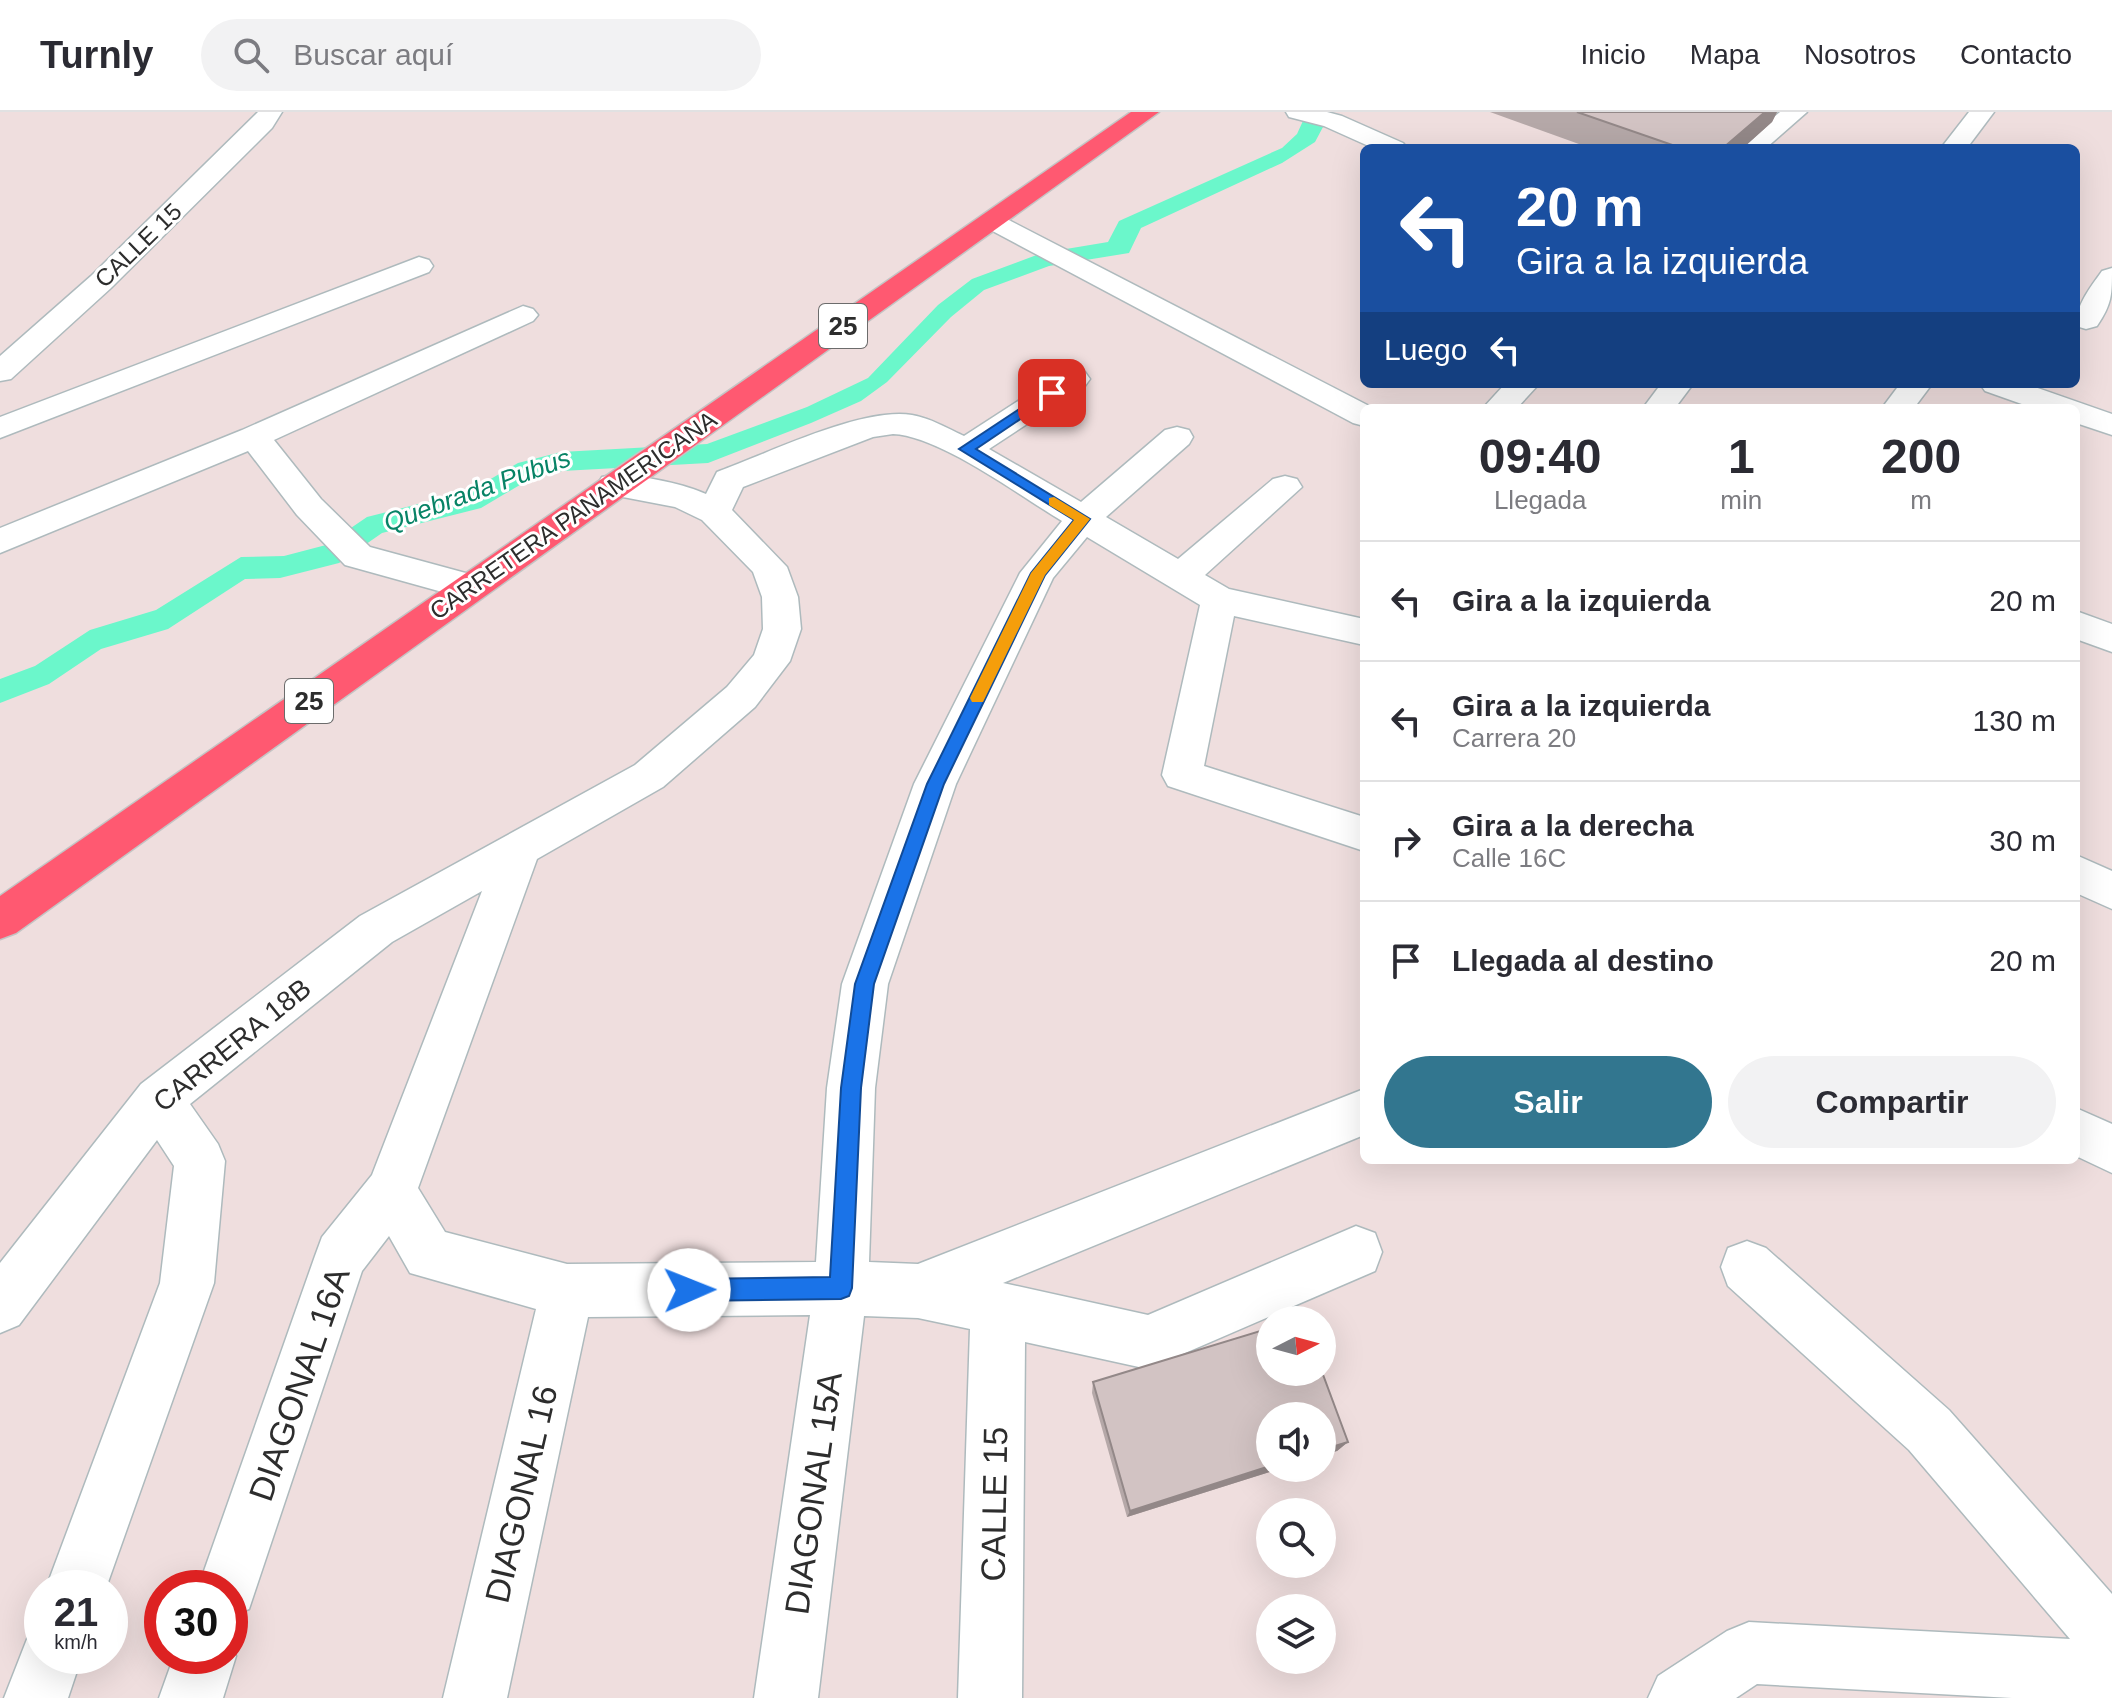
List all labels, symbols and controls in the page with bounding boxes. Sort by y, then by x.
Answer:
search box [201,19,761,91]
icon: search [229,33,273,77]
text: Turnly [40,34,153,76]
text: Buscar aquí [293,38,453,71]
text: Inicio [1580,39,1646,70]
text: Mapa [1690,39,1760,70]
text: Nosotros [1804,39,1916,70]
text: Contacto [1960,39,2072,70]
text: 20 m [1516,175,1644,238]
icon: left [1384,176,1488,280]
street label: CALLE 15 [89,197,187,293]
text: Gira a la izquierda [1516,241,1808,282]
road number: 25 [819,304,867,348]
icon: left [1483,328,1527,372]
text: Luego [1384,333,1467,366]
pin [1018,359,1086,427]
icon: arrive [1030,371,1074,415]
street label: CARRETERA PANAMERICANA [425,405,721,625]
text: 09:40 [1479,430,1602,483]
text: 1 [1728,430,1755,483]
text: 200 [1881,430,1961,483]
water label: Quebrada Pubus [380,442,574,538]
text: Llegada [1494,485,1586,515]
text: min [1720,485,1762,515]
text: m [1910,485,1932,515]
icon: left [1384,579,1428,623]
text: Gira a la izquierda [1452,584,1710,617]
text: 20 m [1989,584,2056,617]
road number: 25 [285,679,333,723]
text: Gira a la izquierda [1452,689,1710,722]
icon: left [1384,699,1428,743]
text: 130 m [1973,704,2056,737]
text: Carrera 20 [1452,723,1576,753]
text: Gira a la derecha [1452,809,1694,842]
icon: right [1384,819,1428,863]
text: 30 m [1989,824,2056,857]
text: Calle 16C [1452,843,1566,873]
icon: arrive [1384,939,1428,983]
text: Llegada al destino [1452,944,1714,977]
text: 20 m [1989,944,2056,977]
street label: CARRERA 18B [147,972,317,1118]
button: Salir [1384,1056,1712,1148]
button: Compartir [1728,1056,2056,1148]
position arrow [647,1248,731,1332]
street label: DIAGONAL 16A [241,1262,357,1506]
north arrow [1256,1306,1336,1386]
map controls [1256,1306,1336,1674]
street label: DIAGONAL 15A [777,1369,849,1617]
street label: DIAGONAL 16 [478,1382,564,1606]
button: sound [1256,1402,1336,1482]
street label: CALLE 15 [974,1426,1014,1582]
button: search [1256,1498,1336,1578]
speed limit sign: 30 [144,1570,248,1674]
text: 21 [54,1590,98,1634]
button: layers [1256,1594,1336,1674]
text: km/h [54,1631,98,1653]

